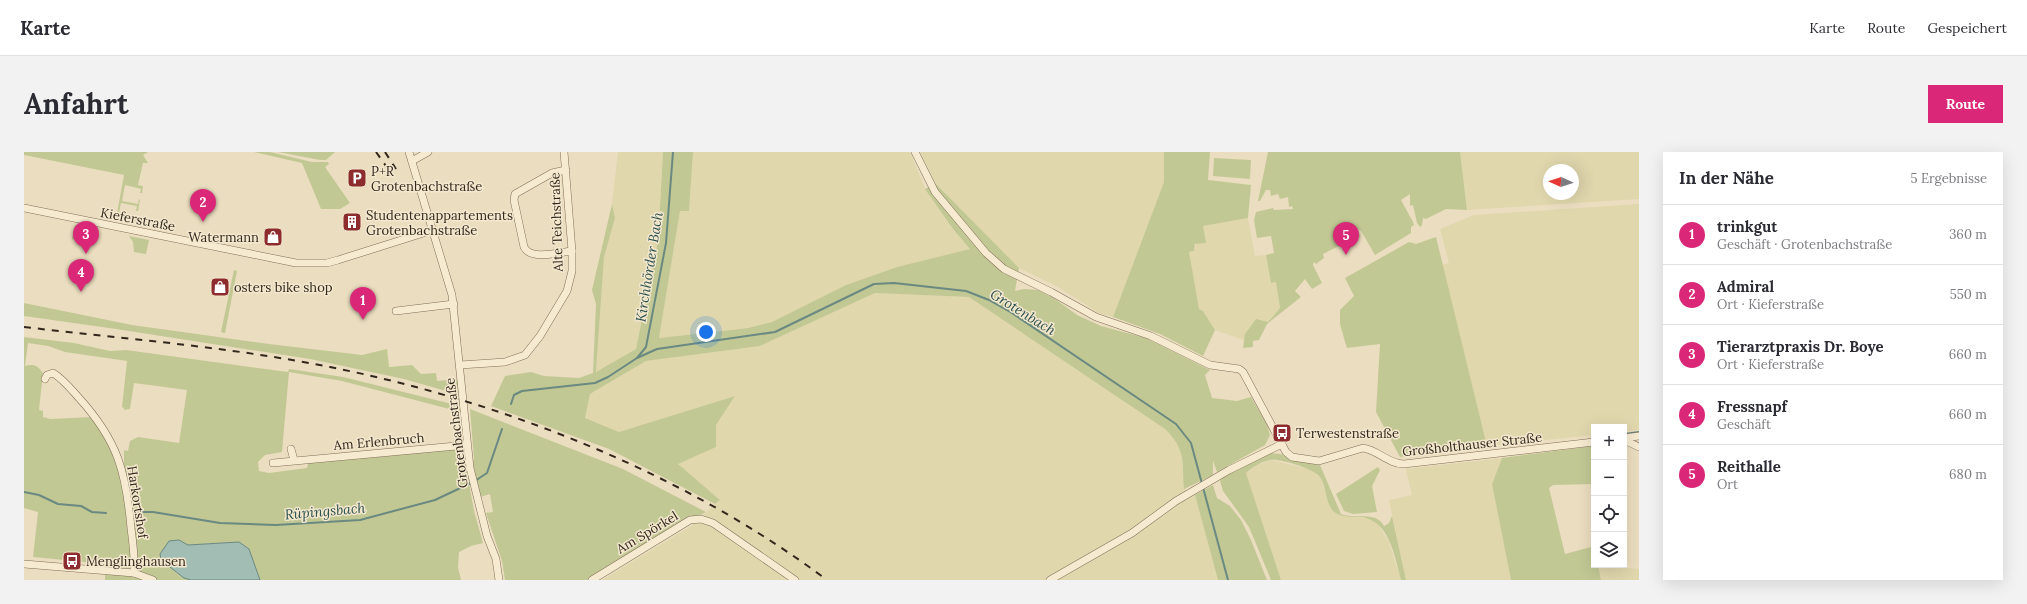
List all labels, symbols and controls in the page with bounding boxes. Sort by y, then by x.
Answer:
text: Karte [20,16,71,40]
text: Karte [1809,19,1845,37]
text: Route [1867,19,1905,37]
text: Gespeichert [1927,19,2007,37]
button: Route [1928,85,2003,123]
text: Anfahrt [24,86,128,122]
place label: P+R Grotenbachstraße [371,163,482,195]
north arrow [1543,164,1579,200]
parking icon: P+R Grotenbachstraße [346,167,368,189]
text: In der Nähe [1679,167,1774,189]
text: 5 Ergebnisse [1910,170,1987,187]
street label: Alte Teichstraße [546,172,567,273]
pin: 2 [190,189,216,222]
street label: Kieferstraße [99,204,177,235]
place label: Studentenappartements Grotenbachstraße [366,207,513,239]
building icon: Studentenappartements Grotenbachstraße [341,211,363,233]
water label: Kirchhörder Bach [631,211,667,323]
text: trinkgut [1717,217,1777,236]
pin: 3 [73,221,99,254]
pin: 5 [1333,222,1359,255]
shop icon: Watermann [262,226,284,248]
text: 1 [1689,226,1695,243]
text: 360 m [1949,226,1987,243]
place label: Watermann [188,229,259,246]
text: Geschäft · Grotenbachstraße [1717,236,1892,253]
pin: 4 [68,259,94,292]
shop icon: osters bike shop [209,276,231,298]
text: Admiral [1717,277,1774,296]
place label: osters bike shop [234,279,333,296]
water label: Grotenbach [987,285,1059,339]
text: 2 [1689,286,1695,303]
text: 550 m [1950,286,1987,303]
pin: 1 [350,287,376,320]
text: Ort · Kieferstraße [1717,296,1824,313]
your location [696,322,716,342]
text: Tierarztpraxis Dr. Boye [1717,337,1884,356]
text: 3 [1688,346,1696,363]
text: 660 m [1949,346,1987,363]
text: Ort · Kieferstraße [1717,356,1824,373]
street label: Grotenbachstraße [441,377,472,489]
text: Fressnapf [1717,397,1787,416]
text: 4 [1688,406,1696,423]
text: 660 m [1949,406,1987,423]
text: Geschäft [1717,416,1771,433]
bus stop icon: Terwestenstraße [1271,422,1293,444]
map controls [1591,424,1627,568]
button: + [1591,424,1627,460]
place label: Terwestenstraße [1296,425,1399,442]
street label: Am Erlenbruch [332,429,425,454]
street label: Großholthauser Straße [1401,429,1543,460]
text: Reithalle [1717,457,1781,476]
button: − [1591,460,1627,496]
street label: Harkortshof [123,465,152,541]
text: 5 [1688,466,1696,483]
text: 680 m [1949,466,1987,483]
text: Ort [1717,476,1738,493]
button: locate [1591,496,1627,532]
water label: Rüpingsbach [284,499,366,523]
street label: Am Spörkel [612,507,682,558]
button: layers [1591,532,1627,568]
bus stop icon: Menglinghausen [61,550,83,572]
place label: Menglinghausen [86,553,186,570]

